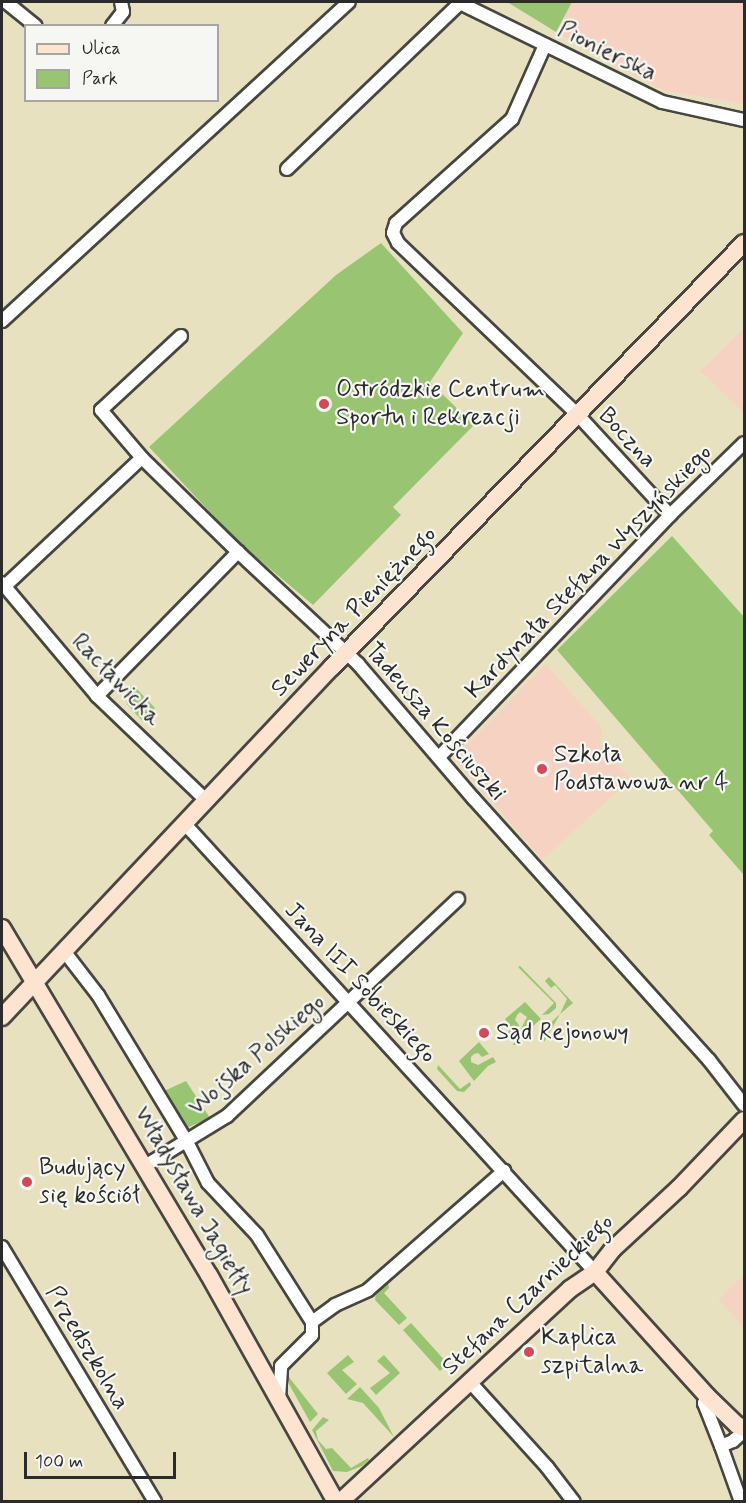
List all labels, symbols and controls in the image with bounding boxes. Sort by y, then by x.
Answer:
street label: Pionierska [553,16,661,88]
legend [24,24,219,102]
text: Ulica [82,37,121,61]
text: Park [82,67,118,91]
place label: Ostródzkie Centrum Sportu i Rekreacji [336,376,542,432]
marker: Ostródzkie Centrum Sportu i Rekreacji [317,397,331,411]
street label: Boczna [592,402,662,474]
street label: Kardynała Stefana Wyszyńskiego [459,438,719,706]
street label: Seweryna Pieniężnego [265,521,443,703]
street label: Racławicka [65,628,167,732]
street label: Tadeusza Kościuszki [358,636,512,808]
place label: Szkoła Podstawowa nr 4 [554,741,722,797]
marker: Szkoła Podstawowa nr 4 [535,762,549,776]
street label: Jana III Sobieskiego [278,897,442,1069]
street label: Wojska Polskiego [184,989,330,1121]
place label: Sąd Rejonowy [496,1019,640,1047]
marker: Sąd Rejonowy [477,1026,491,1040]
street label: Władysława Jagiełły [127,1102,259,1300]
place label: Budujący się kościół [39,1154,140,1210]
marker: Budujący się kościół [20,1175,34,1189]
street label: Stefana Czarnieckiego [435,1206,621,1384]
street label: Przedszkolna [39,1281,135,1415]
place label: Kaplica szpitalna [541,1324,643,1380]
marker: Kaplica szpitalna [522,1345,536,1359]
scale bar [27,1440,178,1478]
text: 100 m [35,1450,83,1474]

